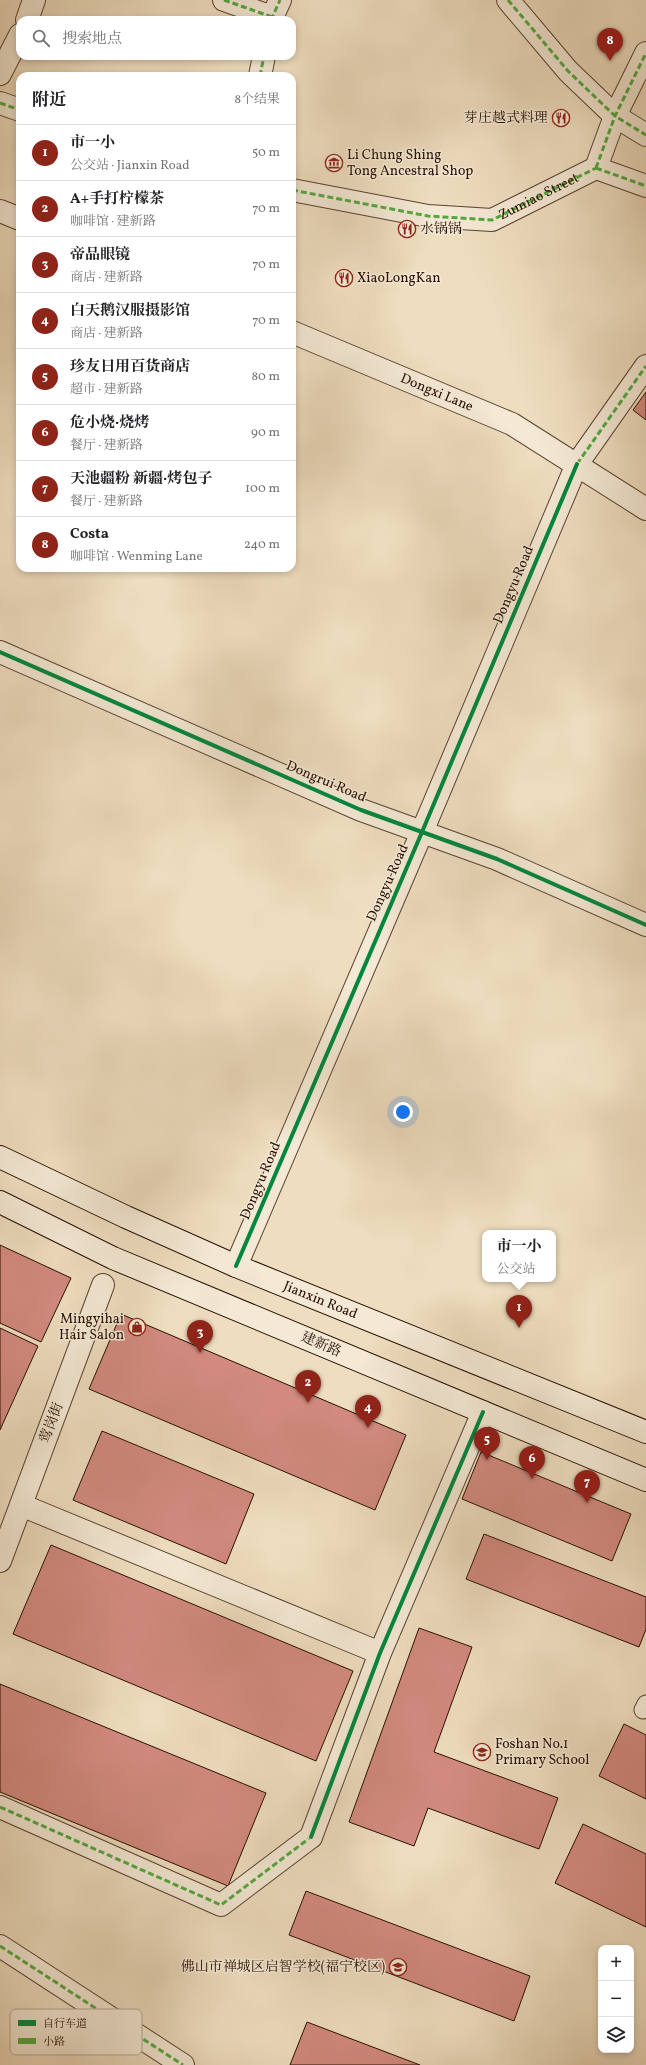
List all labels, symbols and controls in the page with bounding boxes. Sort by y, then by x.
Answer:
search box [16,16,296,60]
icon: search [30,27,52,49]
pin: 8 [597,28,623,61]
text: 搜索地点 [62,29,122,50]
text: 附近 [32,89,66,112]
text: 8个结果 [234,91,280,109]
restaurant icon: 芽庄越式料理 [551,108,571,128]
place label: 芽庄越式料理 [464,109,548,128]
text: 市一小 [70,133,115,154]
text: 1 [42,144,48,162]
text: 50 m [252,144,280,162]
place label: Li Chung Shing Tong Ancestral Shop [347,146,473,181]
museum icon: Li Chung Shing Tong Ancestral Shop [324,153,344,173]
text: 公交站 · Jianxin Road [70,157,190,175]
street label: Zumiao Street [496,168,582,225]
text: A+手打柠檬茶 [70,189,164,210]
text: 2 [42,200,48,218]
text: 70 m [252,200,280,218]
text: 咖啡馆 · 建新路 [70,213,156,231]
restaurant icon: 水锅锅 [397,219,417,239]
place label: 水锅锅 [420,220,462,239]
text: 帝品眼镜 [70,245,130,266]
text: 3 [42,256,48,274]
text: 70 m [252,256,280,274]
restaurant icon: XiaoLongKan [334,268,354,288]
text: 商店 · 建新路 [70,269,143,287]
place label: XiaoLongKan [357,269,441,288]
text: 白天鹅汉服摄影馆 [70,301,190,322]
text: 4 [41,312,49,330]
text: 70 m [252,312,280,330]
text: 商店 · 建新路 [70,325,143,343]
text: 珍友日用百货商店 [70,357,190,378]
text: 5 [42,368,48,386]
text: 80 m [251,368,280,386]
street label: Dongxi Lane [397,369,477,416]
text: 超市 · 建新路 [70,381,143,399]
text: 危小烧·烧烤 [70,413,149,434]
text: 6 [41,424,49,442]
text: 90 m [251,424,280,442]
text: 餐厅 · 建新路 [70,437,143,455]
text: 天池疆粉 新疆·烤包子 [70,469,212,490]
text: 7 [42,480,48,498]
text: 100 m [245,480,280,498]
text: 餐厅 · 建新路 [70,493,143,511]
text: Costa [70,524,109,545]
text: 8 [41,536,49,554]
text: 240 m [244,536,280,554]
street label: Dongyu Road [489,543,539,627]
text: 咖啡馆 · Wenming Lane [70,548,203,566]
street label: Dongrui Road [283,757,369,808]
street label: Dongyu Road [362,841,414,925]
your location [393,1102,413,1122]
street label: Dongyu Road [236,1139,286,1223]
popup [482,1230,556,1282]
text: 市一小 [496,1237,542,1258]
text: 公交站 [496,1261,536,1279]
street label: Jianxin Road [280,1277,360,1324]
pin: 1 [506,1295,532,1328]
place label: Mingyihai Hair Salon [59,1310,124,1345]
shop icon: Mingyihai Hair Salon [127,1317,147,1337]
pin: 3 [187,1320,213,1353]
street label: 建新路 [298,1328,344,1362]
pin: 2 [295,1370,321,1403]
pin: 4 [355,1395,381,1428]
street label: 莺岗街 [36,1400,68,1446]
pin: 5 [474,1427,500,1460]
pin: 6 [519,1446,545,1479]
pin: 7 [574,1470,600,1503]
place label: Foshan No.1 Primary School [495,1735,589,1770]
school or university icon: Foshan No.1 Primary School [472,1742,492,1762]
map controls [598,1945,634,2053]
button: + [598,1945,634,1981]
school or university icon: 佛山市禅城区启智学校(福宁校区) [388,1957,408,1977]
place label: 佛山市禅城区启智学校(福宁校区) [181,1958,385,1977]
button: − [598,1981,634,2017]
legend [10,2009,142,2055]
text: 自行车道 [43,2017,87,2032]
button: layers [598,2017,634,2053]
text: 小路 [43,2035,65,2050]

